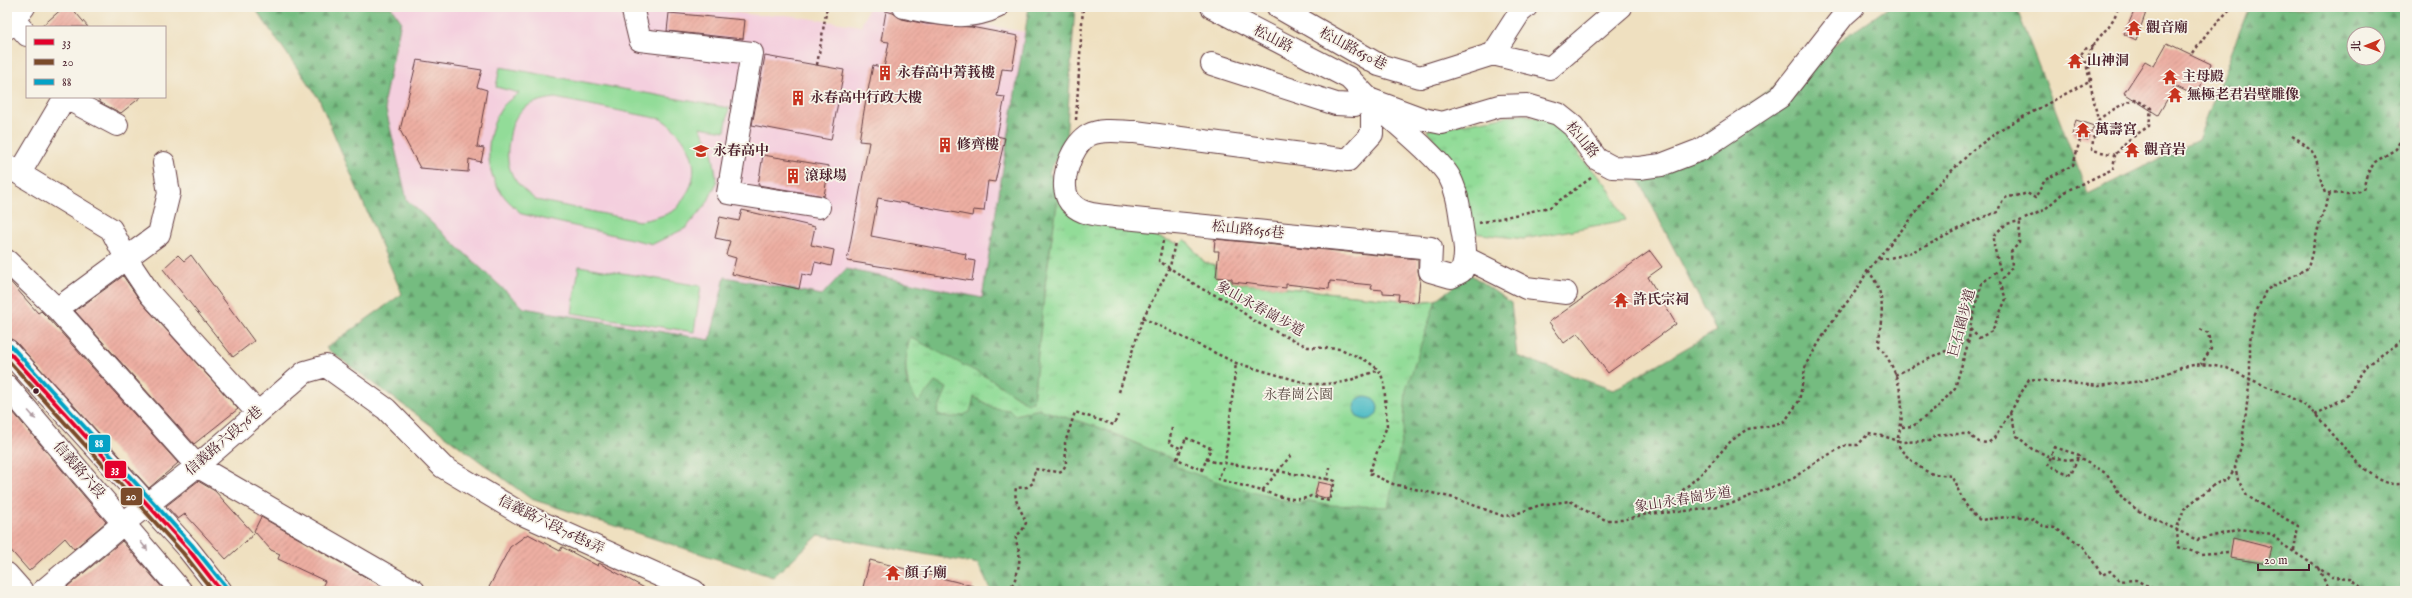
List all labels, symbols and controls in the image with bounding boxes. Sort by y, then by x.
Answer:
temple icon: 觀音廟 [2125,19,2143,37]
place label: 觀音廟 [2146,19,2188,37]
street label: 松山路 [1250,21,1296,57]
street label: 松山路650巷 [1316,24,1390,74]
legend [26,26,166,98]
north arrow [2346,26,2386,66]
text: 33 [62,35,71,50]
text: 北 [2350,41,2364,52]
temple icon: 山神洞 [2066,52,2084,70]
place label: 山神洞 [2087,52,2129,70]
text: 20 [62,55,74,70]
building icon: 永春高中菁莪樓 [876,64,894,82]
place label: 永春高中菁莪樓 [897,64,995,82]
temple icon: 主母殿 [2161,68,2179,86]
place label: 主母殿 [2182,68,2224,86]
text: 88 [62,75,72,90]
temple icon: 無極老君岩壁雕像 [2166,86,2184,104]
place label: 無極老君岩壁雕像 [2187,86,2299,104]
building icon: 永春高中行政大樓 [789,89,807,107]
place label: 永春高中行政大樓 [810,89,922,107]
street label: 松山路 [1562,118,1602,162]
temple icon: 萬壽宮 [2074,121,2092,139]
place label: 萬壽宮 [2095,121,2137,139]
building icon: 修齊樓 [936,136,954,154]
place label: 修齊樓 [957,136,999,154]
temple icon: 觀音岩 [2123,141,2141,159]
place label: 觀音岩 [2144,141,2186,159]
school or university icon: 永春高中 [692,142,710,160]
place label: 永春高中 [713,142,769,160]
building icon: 滾球場 [784,167,802,185]
place label: 滾球場 [805,167,847,185]
street label: 松山路656巷 [1211,217,1285,243]
street label: 象山永春崗步道 [1213,277,1307,341]
street label: 巨石園步道 [1944,287,1980,359]
temple icon: 許氏宗祠 [1612,291,1630,309]
place label: 許氏宗祠 [1633,291,1689,309]
unlabelled marker [31,386,41,396]
park label: 永春崗公園 [1263,386,1333,404]
street label: 信義路六段76巷 [182,403,266,479]
one-way arrow [28,410,37,421]
line badge: 88 [88,434,111,453]
text: 88 [95,437,103,451]
street label: 信義路六段 [49,438,109,502]
line badge: 33 [104,460,127,479]
text: 33 [111,463,119,477]
street label: 象山永春崗步道 [1633,483,1733,517]
line badge: 20 [120,487,143,506]
text: 20 [126,490,137,504]
street label: 信義路六段76巷8弄 [495,491,607,559]
one-way arrow [140,541,149,552]
scale bar [2258,546,2309,572]
text: 20 m [2264,553,2287,568]
temple icon: 顏子廟 [884,564,902,582]
place label: 顏子廟 [905,564,947,582]

